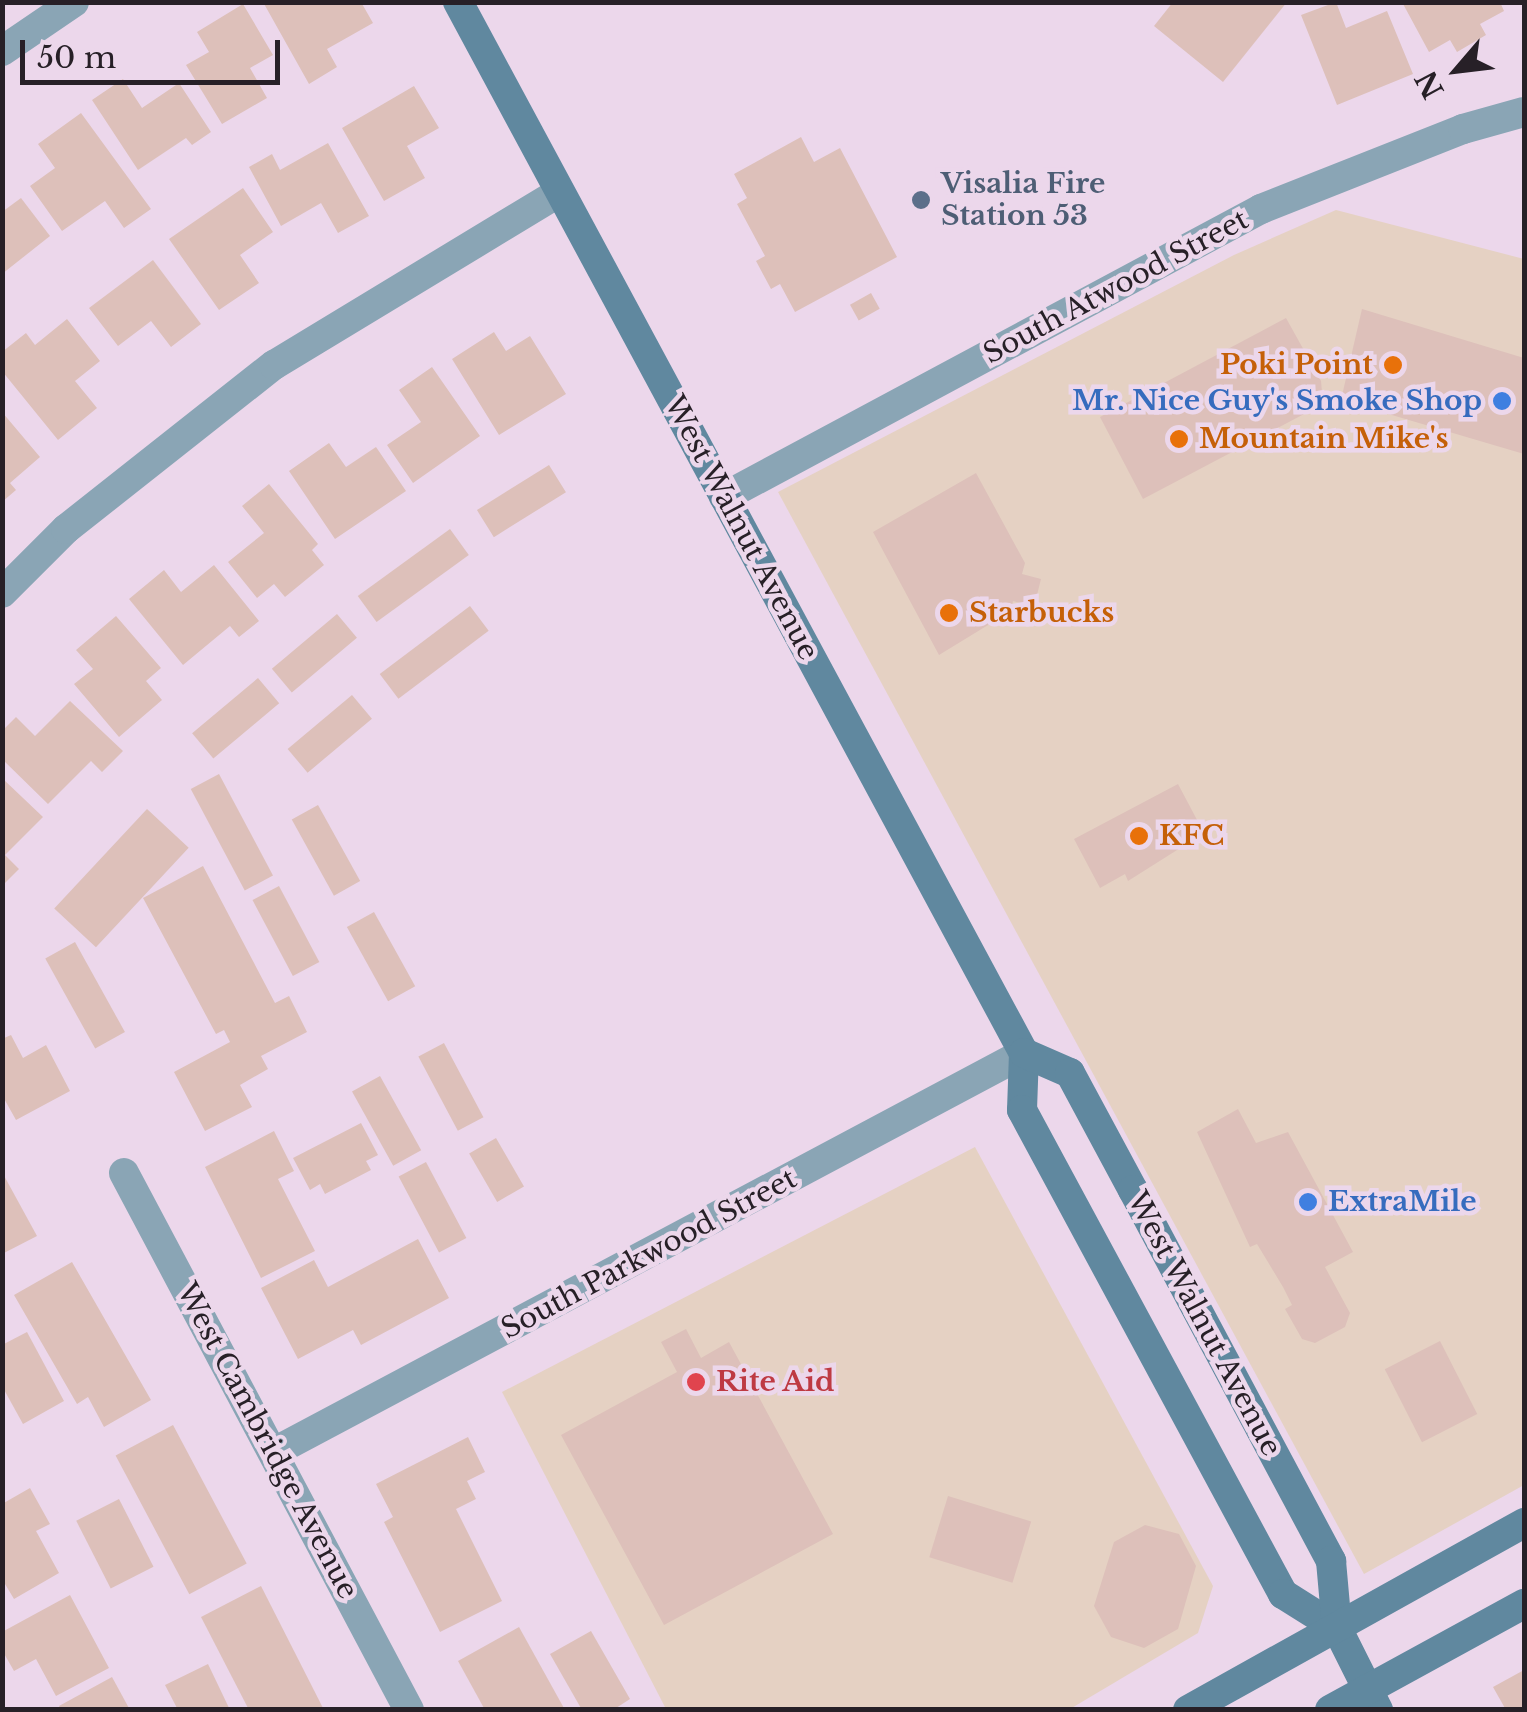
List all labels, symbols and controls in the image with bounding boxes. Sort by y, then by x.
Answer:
scale bar [25,20,285,82]
north arrow [1407,20,1507,120]
text: 50 m [37,39,116,76]
text: N [1408,64,1452,104]
place label: Visalia Fire Station 53 [941,167,1105,233]
marker: Visalia Fire Station 53 [910,189,932,211]
street label: South Atwood Street [977,203,1255,371]
place label: Poki Point [1220,348,1373,382]
marker: Poki Point [1382,354,1404,376]
place label: Mr. Nice Guy's Smoke Shop [1072,384,1482,418]
street label: West Walnut Avenue [657,389,825,667]
marker: Mr. Nice Guy's Smoke Shop [1491,390,1513,412]
place label: Mountain Mike's [1199,422,1448,456]
marker: Mountain Mike's [1168,428,1190,450]
place label: Starbucks [969,596,1114,630]
marker: Starbucks [938,602,960,624]
place label: KFC [1159,819,1224,853]
marker: KFC [1128,825,1150,847]
street label: South Parkwood Street [496,1162,802,1346]
street label: West Walnut Avenue [1120,1185,1288,1463]
place label: ExtraMile [1328,1185,1477,1219]
marker: ExtraMile [1297,1191,1319,1213]
street label: West Cambridge Avenue [169,1277,365,1605]
place label: Rite Aid [716,1365,836,1399]
marker: Rite Aid [685,1371,707,1393]

